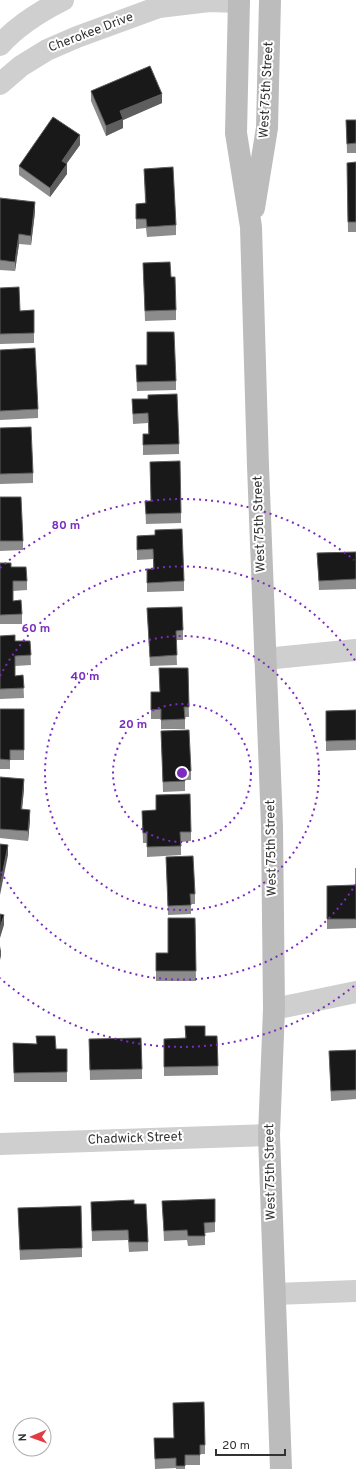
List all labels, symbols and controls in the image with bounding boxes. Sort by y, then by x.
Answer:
street label: Cherokee Drive [46,9,136,57]
street label: West 75th Street [256,41,278,139]
street label: West 75th Street [250,475,270,573]
text: 80 m [52,518,80,534]
text: 60 m [22,621,50,637]
text: 40 m [70,669,100,685]
text: 20 m [119,717,147,733]
centre of rings [175,766,189,780]
street label: West 75th Street [263,799,281,896]
street label: West 75th Street [262,1123,280,1220]
street label: Chadwick Street [87,1129,183,1149]
north arrow [12,1417,52,1457]
scale bar [216,1431,285,1457]
text: N [16,1433,30,1442]
text: 20 m [222,1438,250,1454]

